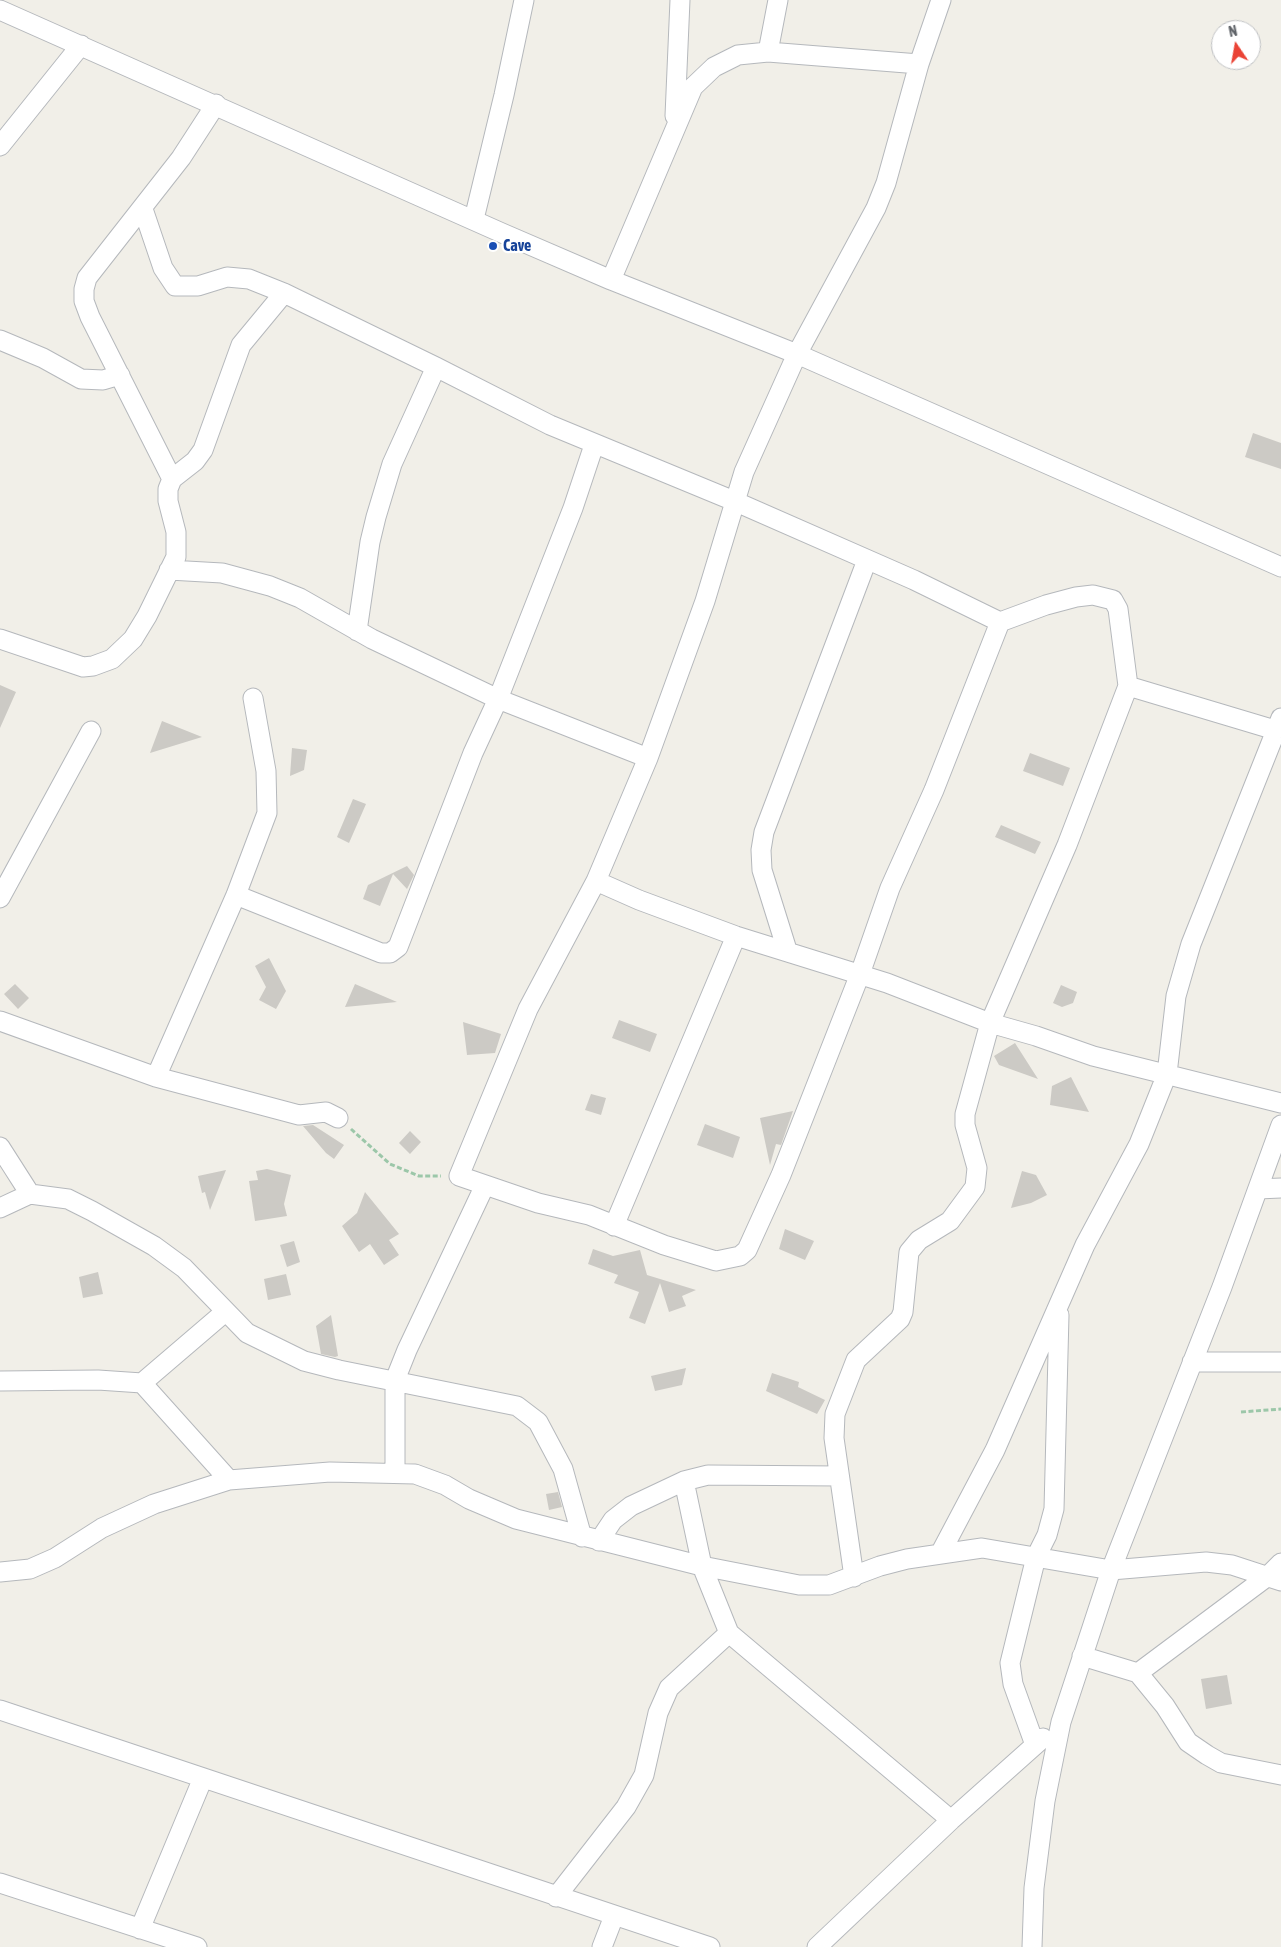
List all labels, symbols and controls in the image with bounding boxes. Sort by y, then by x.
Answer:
north arrow [1211,20,1261,70]
text: N [1227,23,1239,40]
place label: Cave [503,236,531,256]
marker: Cave [487,240,499,252]

